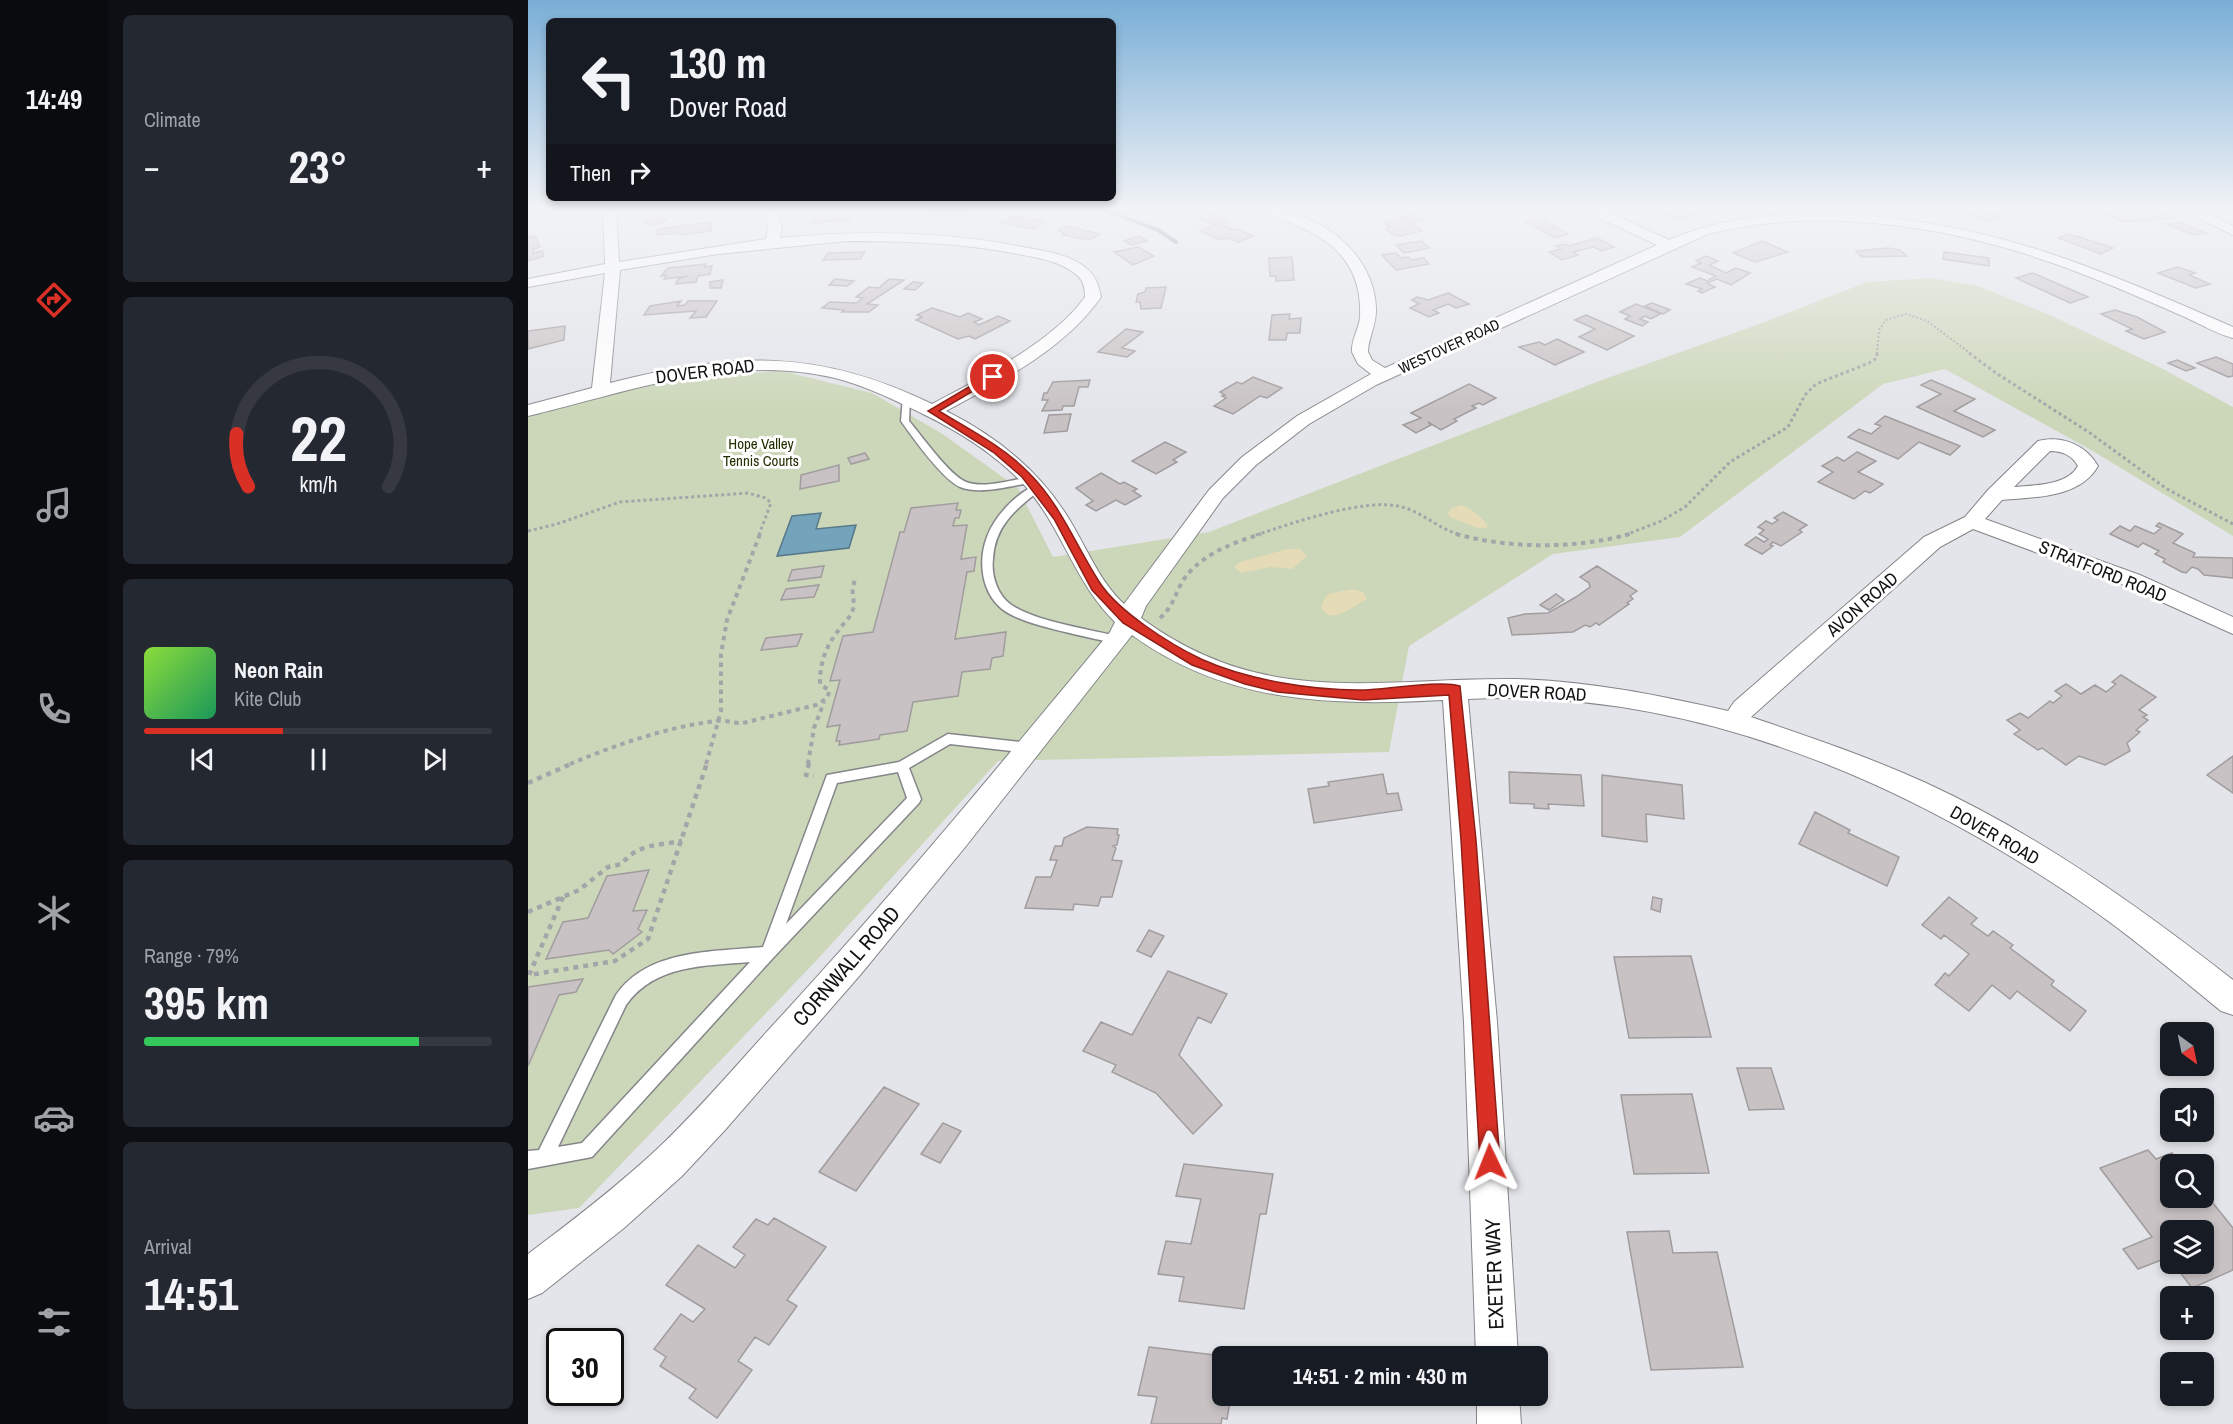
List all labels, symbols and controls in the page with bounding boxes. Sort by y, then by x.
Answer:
text: 130 m [669,35,767,91]
icon: left [570,42,648,120]
text: 14:49 [26,81,82,117]
text: Dover Road [669,89,787,125]
text: Climate [144,106,201,133]
text: 23° [288,136,348,197]
text: − [144,144,160,188]
text: + [476,144,492,188]
icon: right [623,156,656,189]
text: Then [570,158,611,188]
icon: directions [33,279,75,321]
street label: WESTOVER ROAD [1395,313,1503,379]
pin [967,351,1018,402]
street label: DOVER ROAD [654,353,756,389]
icon: arrive [976,360,1009,393]
text: 22 [290,396,346,480]
park label: Hope Valley Tennis Courts [723,433,799,471]
text: km/h [299,471,337,500]
icon: music [33,484,75,526]
street label: STRATFORD ROAD [2035,534,2171,608]
street label: AVON ROAD [1820,566,1903,643]
text: Neon Rain [234,655,323,685]
street label: DOVER ROAD [1487,677,1587,707]
text: Kite Club [234,685,301,712]
icon: phone [33,688,75,730]
icon: previous [186,743,219,776]
icon: pause [302,743,335,776]
icon: next [418,743,451,776]
street label: DOVER ROAD [1946,799,2044,871]
icon: climate [33,892,75,934]
street label: CORNWALL ROAD [786,900,906,1032]
text: Range · 79% [144,942,239,969]
text: 395 km [144,972,269,1033]
north arrow [2160,1022,2214,1076]
map controls [2160,1022,2214,1406]
button: sound [2160,1088,2214,1142]
icon: car [33,1097,75,1139]
position arrow [1458,1130,1522,1194]
button: search [2160,1154,2214,1208]
street label: EXETER WAY [1478,1218,1510,1330]
button: layers [2160,1220,2214,1274]
text: Arrival [144,1233,191,1260]
text: 14:51 [144,1263,238,1324]
button: + [2160,1286,2214,1340]
icon: filters [33,1301,75,1343]
speed limit sign: 30 [546,1328,624,1406]
button: − [2160,1352,2214,1406]
text: 14:51 · 2 min · 430 m [1293,1361,1467,1391]

